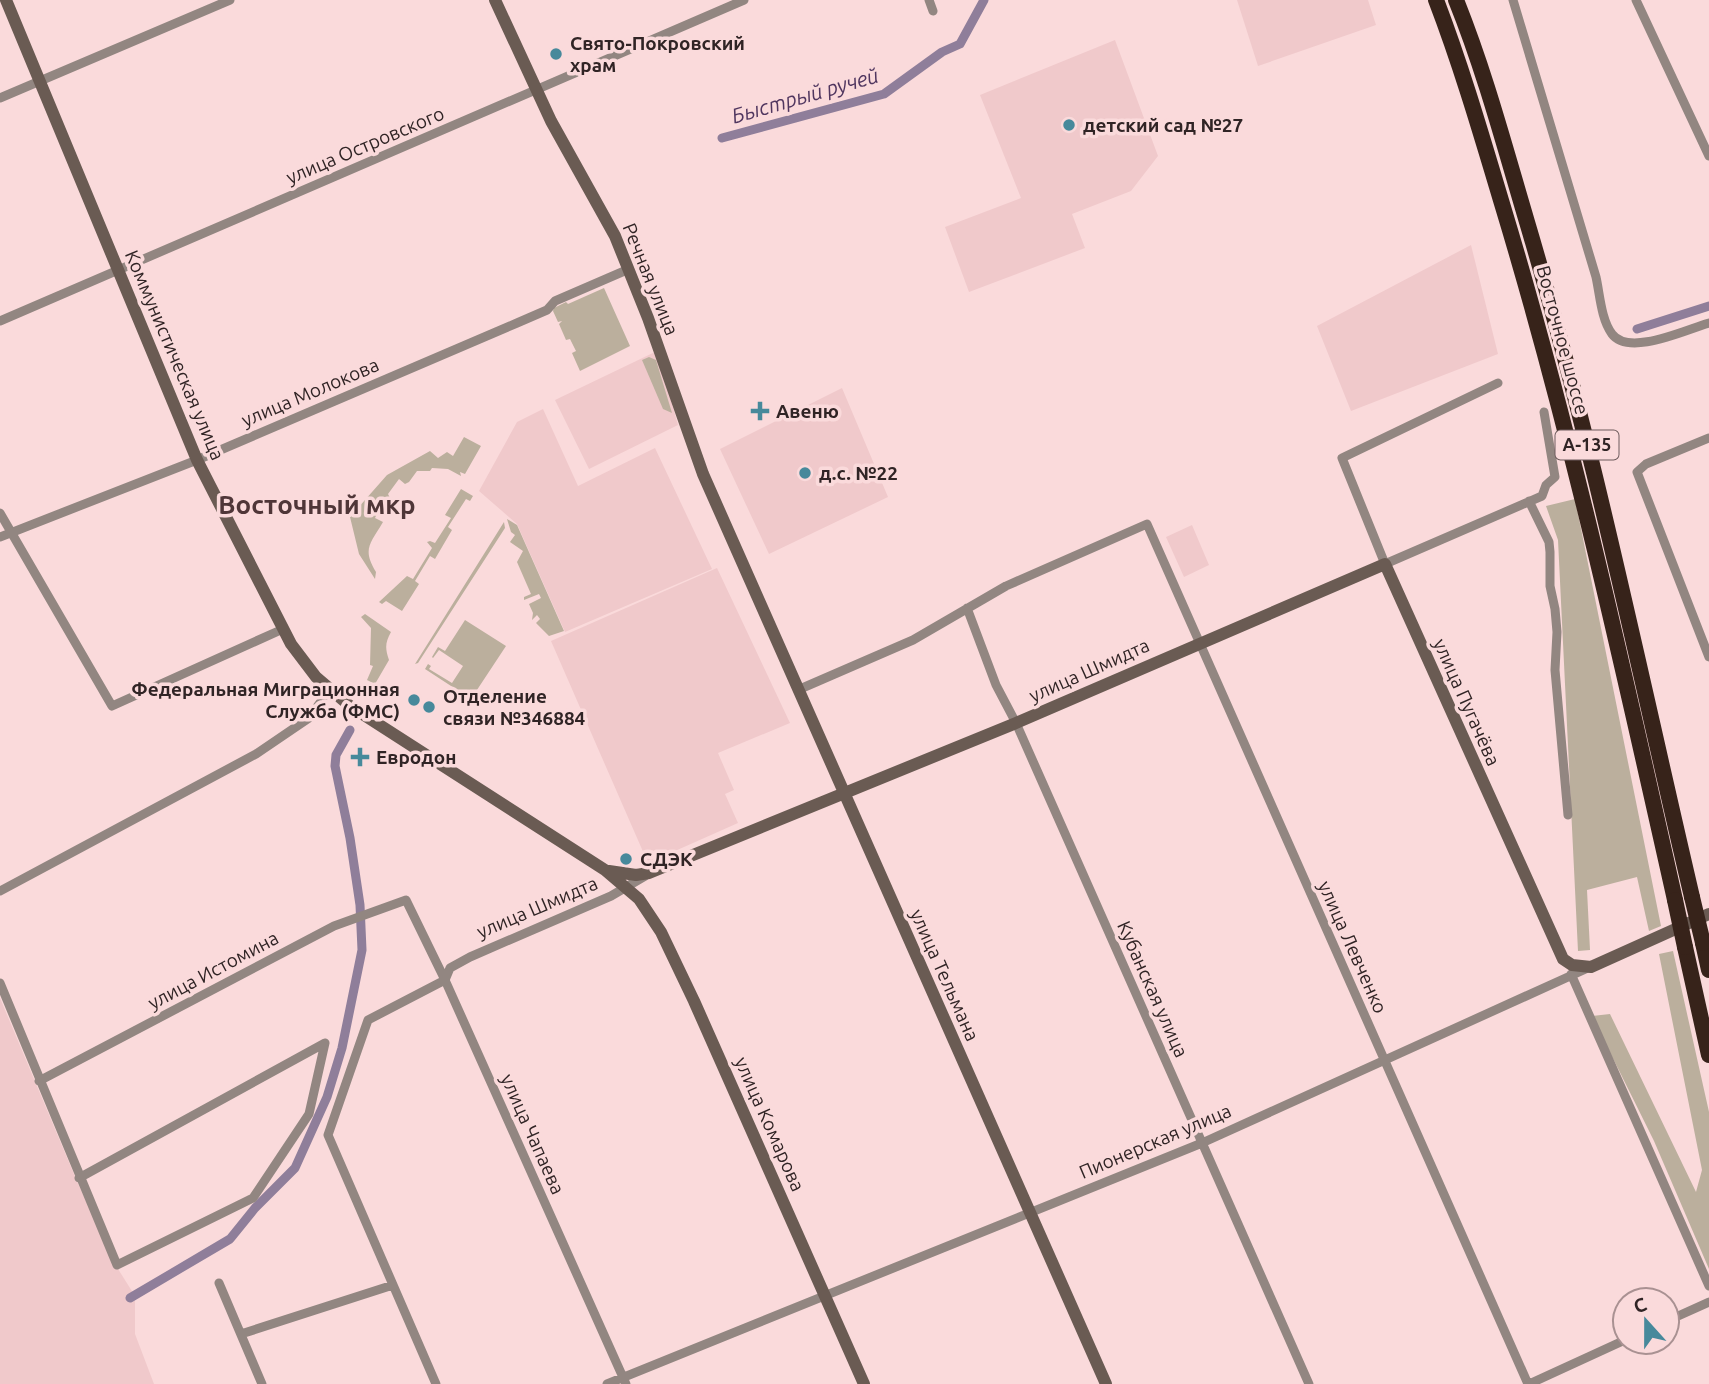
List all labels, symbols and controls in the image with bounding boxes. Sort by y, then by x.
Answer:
place label: Свято-Покровский храм [570,32,745,76]
marker: Свято-Покровский храм [548,46,564,62]
water label: Быстрый ручей [728,63,881,128]
street label: улица Островского [283,102,447,188]
place label: детский сад №27 [1083,114,1243,136]
marker: детский сад №27 [1061,117,1077,133]
street label: Речная улица [619,220,683,338]
street label: Коммунистическая улица [121,247,229,463]
street label: Восточное шоссе [1533,263,1593,417]
street label: улица Молокова [238,353,382,431]
place label: Авеню [776,400,839,422]
marker: Авеню [750,401,770,421]
road number: А-135 [1556,430,1618,460]
place label: д.с. №22 [819,462,898,484]
marker: д.с. №22 [797,465,813,481]
district label: Восточный мкр [218,490,416,519]
street label: улица Шмидта [1026,634,1152,706]
street label: улица Пугачёва [1429,635,1505,769]
place label: Федеральная Миграционная Служба (ФМС) [131,678,400,722]
place label: Отделение связи №346884 [443,685,586,729]
marker: Федеральная Миграционная Служба (ФМС) [406,692,422,708]
marker: Отделение связи №346884 [421,699,437,715]
place label: Евродон [376,746,456,768]
marker: Евродон [350,747,370,767]
place label: СДЭК [640,848,693,870]
marker: СДЭК [618,851,634,867]
street label: улица Шмидта [473,872,601,942]
street label: улица Левченко [1314,877,1392,1017]
street label: улица Тельмана [906,906,984,1044]
street label: Кубанская улица [1113,917,1193,1061]
street label: улица Истомина [144,926,282,1014]
street label: улица Комарова [730,1053,810,1195]
street label: улица Чапаева [497,1070,569,1198]
street label: Пионерская улица [1076,1099,1234,1183]
north arrow [1611,1286,1681,1356]
text: С [1630,1293,1650,1318]

